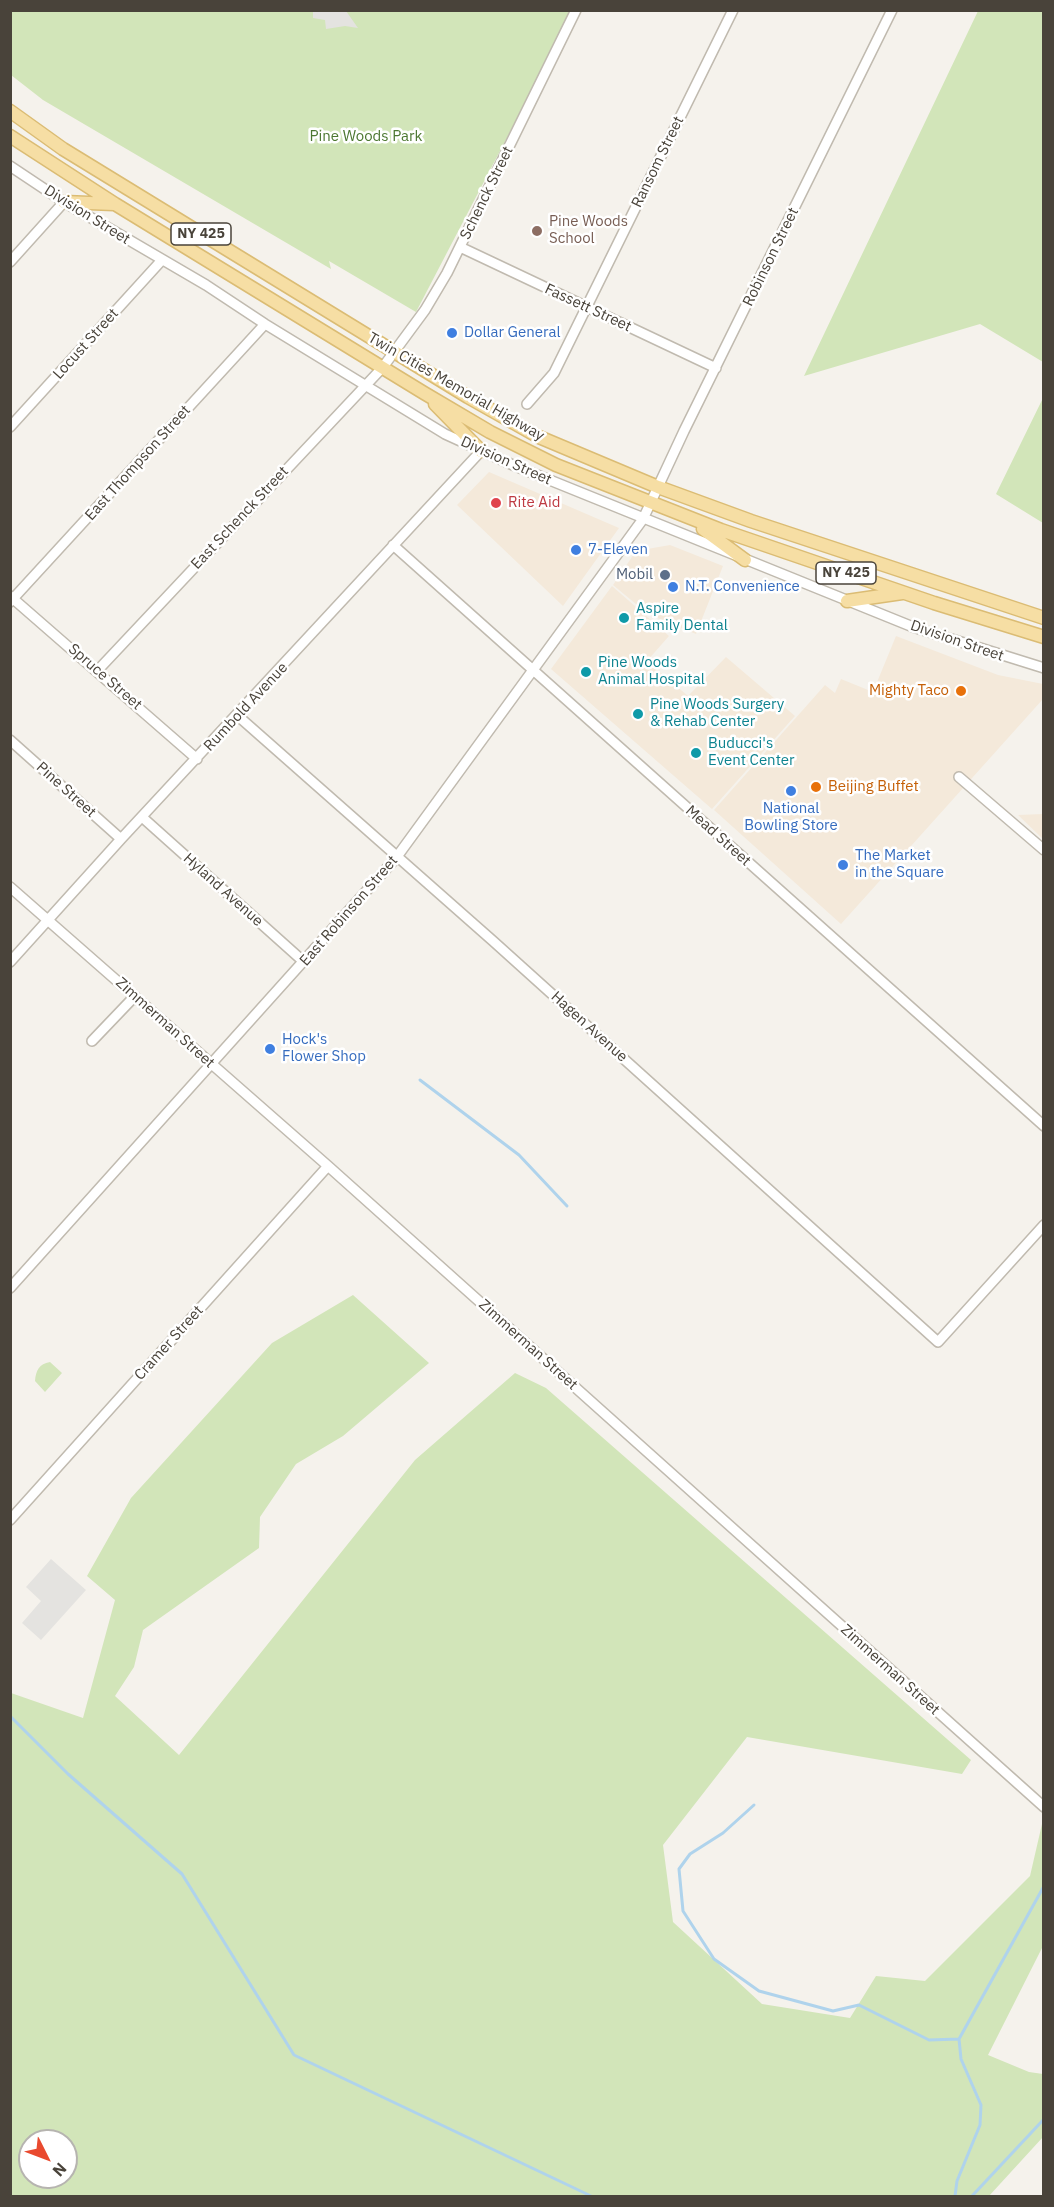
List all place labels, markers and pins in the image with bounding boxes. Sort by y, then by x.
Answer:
place label: Pine Woods School [549,213,628,248]
marker: Pine Woods School [530,224,544,238]
place label: Dollar General [464,324,561,342]
marker: Dollar General [445,326,459,340]
place label: Rite Aid [508,494,560,512]
marker: Rite Aid [489,496,503,510]
place label: 7-Eleven [588,541,648,559]
marker: 7-Eleven [569,543,583,557]
place label: Mobil [616,566,653,584]
marker: Mobil [658,568,672,582]
place label: N.T. Convenience [685,578,800,596]
marker: N.T. Convenience [666,580,680,594]
place label: Aspire Family Dental [636,600,728,635]
marker: Aspire Family Dental [617,611,631,625]
place label: Pine Woods Animal Hospital [598,654,705,689]
marker: Pine Woods Animal Hospital [579,665,593,679]
place label: Mighty Taco [869,682,949,700]
marker: Mighty Taco [954,684,968,698]
place label: Pine Woods Surgery & Rehab Center [650,696,784,731]
marker: Pine Woods Surgery & Rehab Center [631,707,645,721]
place label: Buducci's Event Center [708,735,795,770]
marker: Buducci's Event Center [689,746,703,760]
place label: Beijing Buffet [828,778,919,796]
marker: Beijing Buffet [809,780,823,794]
marker: National Bowling Store [784,784,798,798]
place label: National Bowling Store [744,800,838,835]
place label: The Market in the Square [855,847,944,882]
marker: The Market in the Square [836,858,850,872]
place label: Hock's Flower Shop [282,1031,366,1066]
marker: Hock's Flower Shop [263,1042,277,1056]

